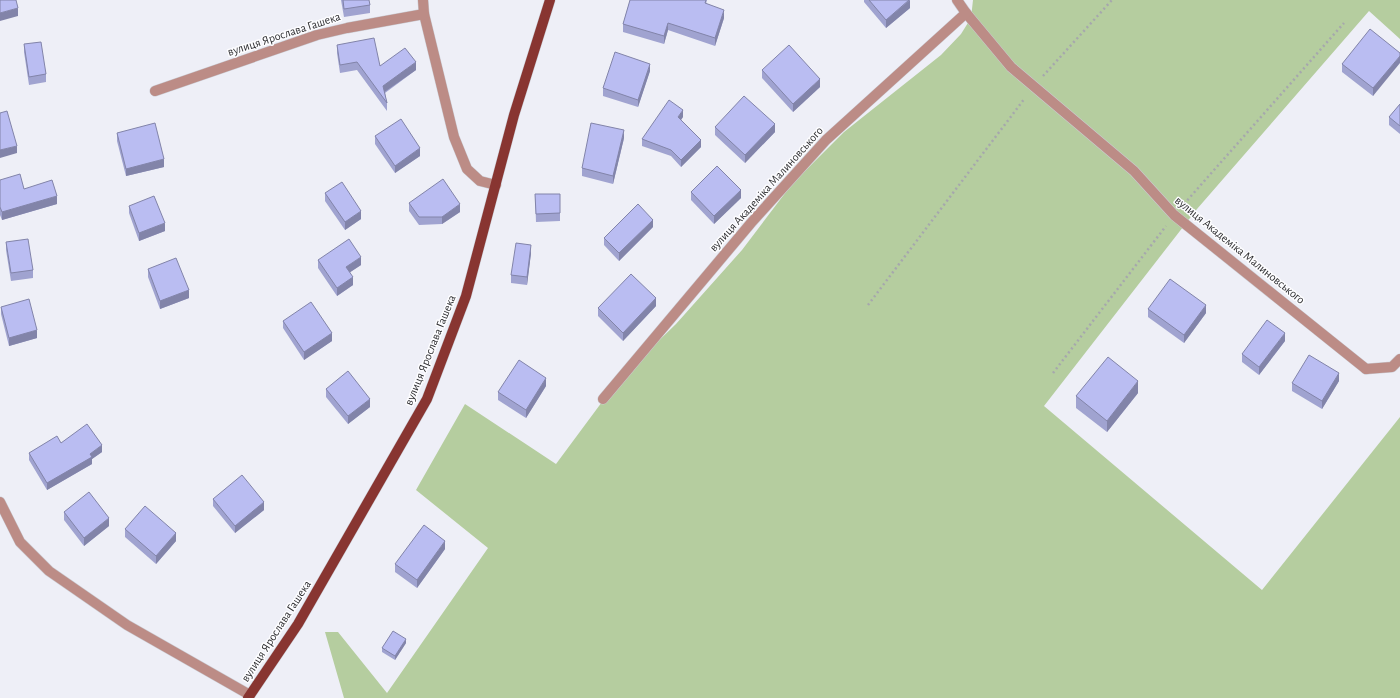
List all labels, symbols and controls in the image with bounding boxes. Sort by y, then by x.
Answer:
street label: вулиця Ярослава Гашека [226,10,343,59]
street label: вулиця Академіка Малиновського [707,124,826,254]
street label: вулиця Академіка Малиновського [1172,194,1307,307]
street label: вулиця Ярослава Гашека [402,293,459,407]
street label: вулиця Ярослава Гашека [239,578,314,684]

